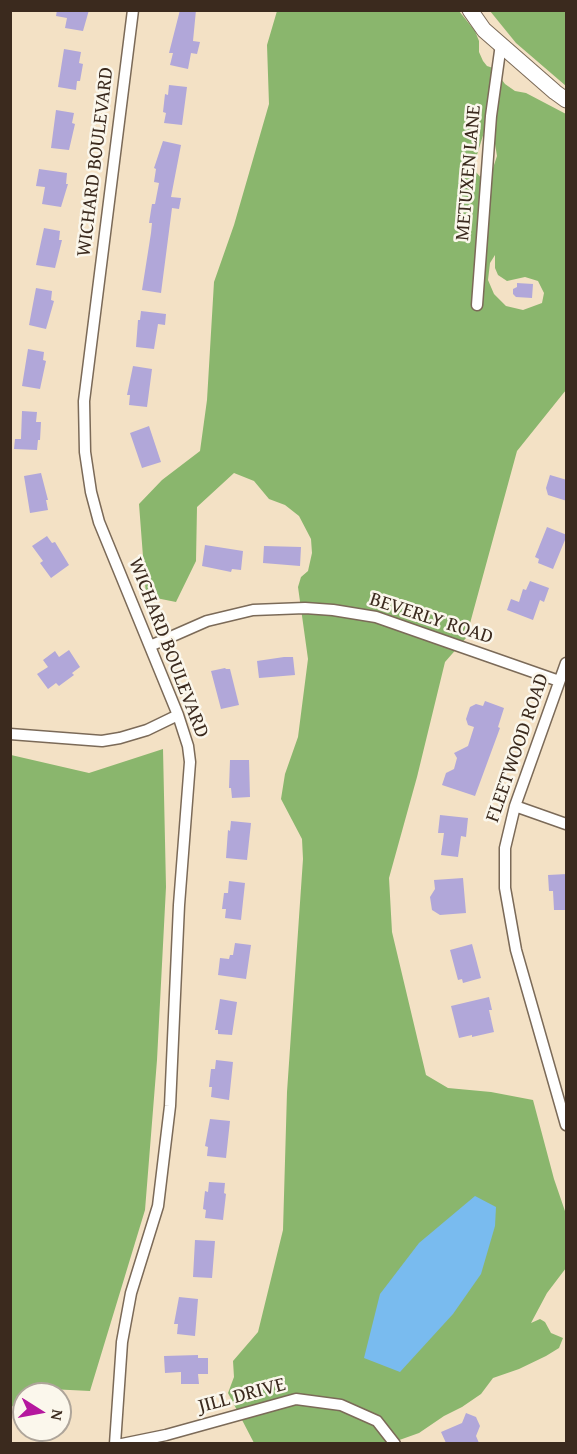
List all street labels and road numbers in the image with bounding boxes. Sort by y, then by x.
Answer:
street label: WICHARD BOULEVARD [72,66,120,258]
street label: METUXEN LANE [451,104,487,242]
street label: WICHARD BOULEVARD [123,555,213,741]
street label: BEVERLY ROAD [366,588,496,650]
street label: FLEETWOOD ROAD [481,670,555,826]
street label: JILL DRIVE [196,1373,288,1419]

